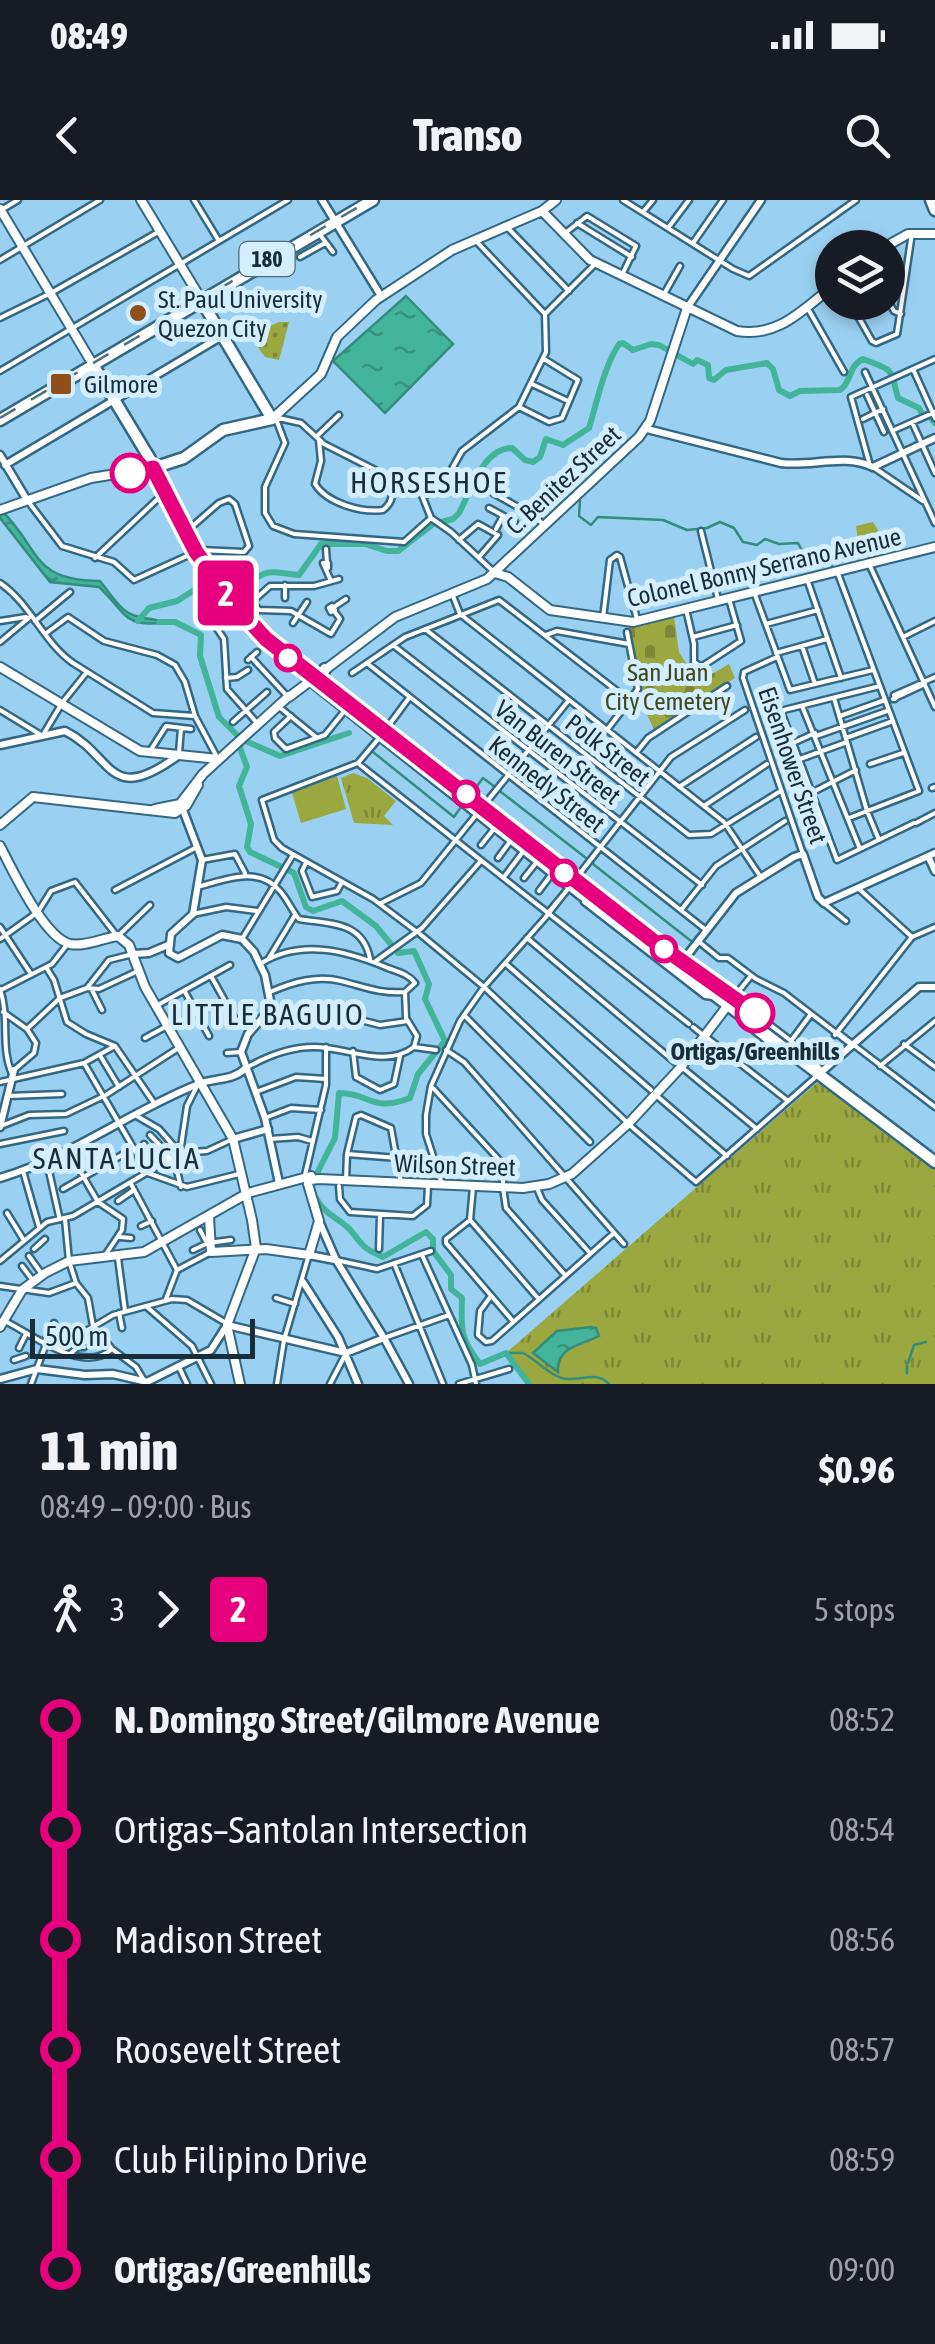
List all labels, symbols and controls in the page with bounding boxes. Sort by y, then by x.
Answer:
text: 08:49 [50,14,128,57]
icon: back [40,108,95,163]
icon: search [840,108,895,163]
text: Transo [413,109,522,161]
map controls [815,230,905,320]
button: layers [815,230,905,320]
road number: 180 [240,242,294,276]
place label: St. Paul University Quezon City [158,285,323,342]
marker: St. Paul University Quezon City [127,302,149,324]
place label: Gilmore [84,370,158,398]
marker: Gilmore [48,371,74,397]
street label: C. Benitez Street [500,420,626,540]
unlabelled marker [111,454,149,492]
district label: HORSESHOE [350,465,508,499]
street label: Colonel Bonny Serrano Avenue [624,522,904,612]
line badge: 2 [194,560,258,626]
text: 2 [218,573,234,613]
unlabelled marker [275,645,301,671]
park label: San Juan City Cemetery [605,658,731,715]
street label: Eisenhower Street [753,683,833,847]
street label: Van Buren Street [490,694,626,810]
street label: Polk Street [560,708,656,792]
street label: Kennedy Street [484,730,610,838]
unlabelled marker [453,781,479,807]
unlabelled marker [551,860,577,886]
unlabelled marker [651,936,677,962]
marker: Ortigas/Greenhills [736,994,774,1032]
district label: LITTLE BAGUIO [171,997,365,1031]
place label: Ortigas/Greenhills [670,1037,840,1065]
district label: SANTA LUCIA [33,1141,201,1175]
street label: Wilson Street [394,1149,516,1181]
scale bar [30,1314,255,1358]
text: 500 m [45,1320,108,1352]
text: 11 min [40,1419,178,1482]
text: $0.96 [819,1448,895,1491]
text: 08:49 – 09:00 · Bus [40,1488,251,1525]
icon: walk [40,1582,95,1637]
icon: forward [140,1582,195,1637]
text: 2 [230,1589,247,1629]
text: 3 [110,1591,125,1628]
text: 5 stops [814,1591,895,1628]
text: N. Domingo Street/Gilmore Avenue [114,1698,600,1741]
text: 08:52 [829,1701,895,1738]
text: Ortigas–Santolan Intersection [114,1808,528,1851]
text: 08:54 [829,1811,895,1848]
text: Madison Street [114,1918,322,1961]
text: 08:56 [829,1921,895,1958]
text: Roosevelt Street [114,2028,341,2071]
text: 08:57 [829,2031,895,2068]
text: Club Filipino Drive [114,2138,368,2181]
text: 08:59 [829,2141,895,2178]
text: Ortigas/Greenhills [114,2248,371,2291]
text: 09:00 [829,2251,895,2288]

